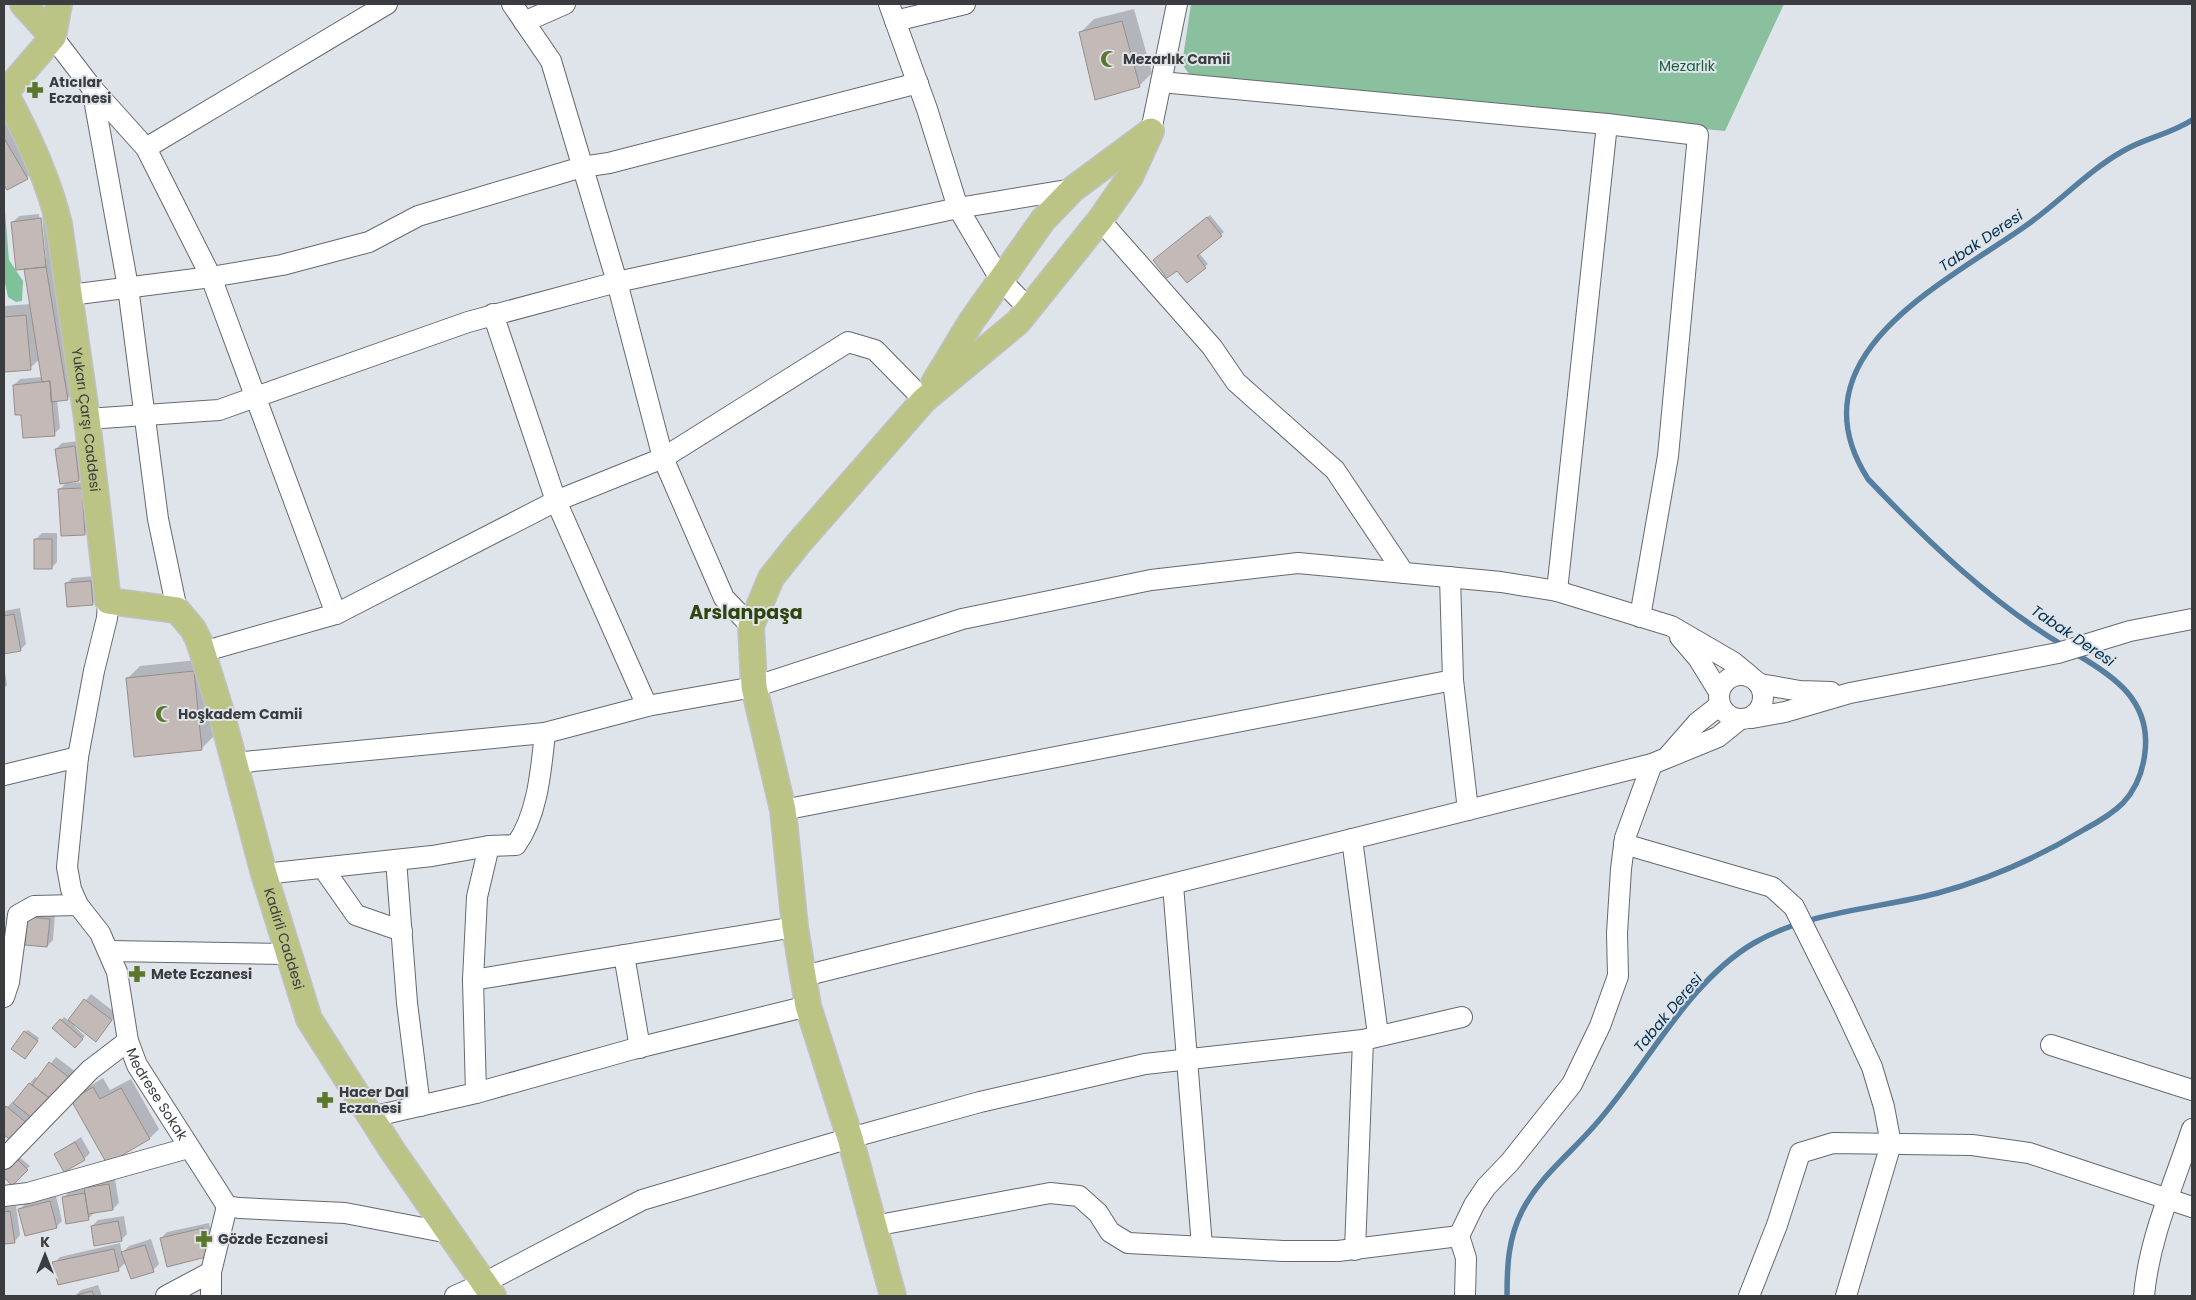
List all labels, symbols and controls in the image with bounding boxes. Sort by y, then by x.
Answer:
mosque icon: Mezarlık Camii [1099,49,1119,69]
place label: Mezarlık Camii [1123,49,1230,69]
park label: Mezarlık [1659,56,1716,76]
place label: Atıcılar Eczanesi [49,72,112,108]
pharmacy icon: Atıcılar Eczanesi [25,80,45,100]
water label: Tabak Deresi [1935,205,2027,276]
street label: Yukarı Çarşı Caddesi [67,346,105,493]
district label: Arslanpaşa [689,599,803,626]
water label: Tabak Deresi [2027,600,2120,672]
mosque icon: Hoşkadem Camii [154,704,174,724]
place label: Hoşkadem Camii [178,704,302,724]
street label: Kadirli Caddesi [259,885,309,992]
pharmacy icon: Mete Eczanesi [127,964,147,984]
place label: Mete Eczanesi [151,964,252,984]
water label: Tabak Deresi [1628,969,1707,1057]
street label: Medrese Sokak [121,1045,193,1145]
place label: Hacer Dal Eczanesi [339,1082,409,1118]
pharmacy icon: Hacer Dal Eczanesi [315,1090,335,1110]
pharmacy icon: Gözde Eczanesi [194,1229,214,1249]
place label: Gözde Eczanesi [218,1229,328,1249]
north arrow [20,1230,70,1280]
text: K [40,1232,50,1252]

